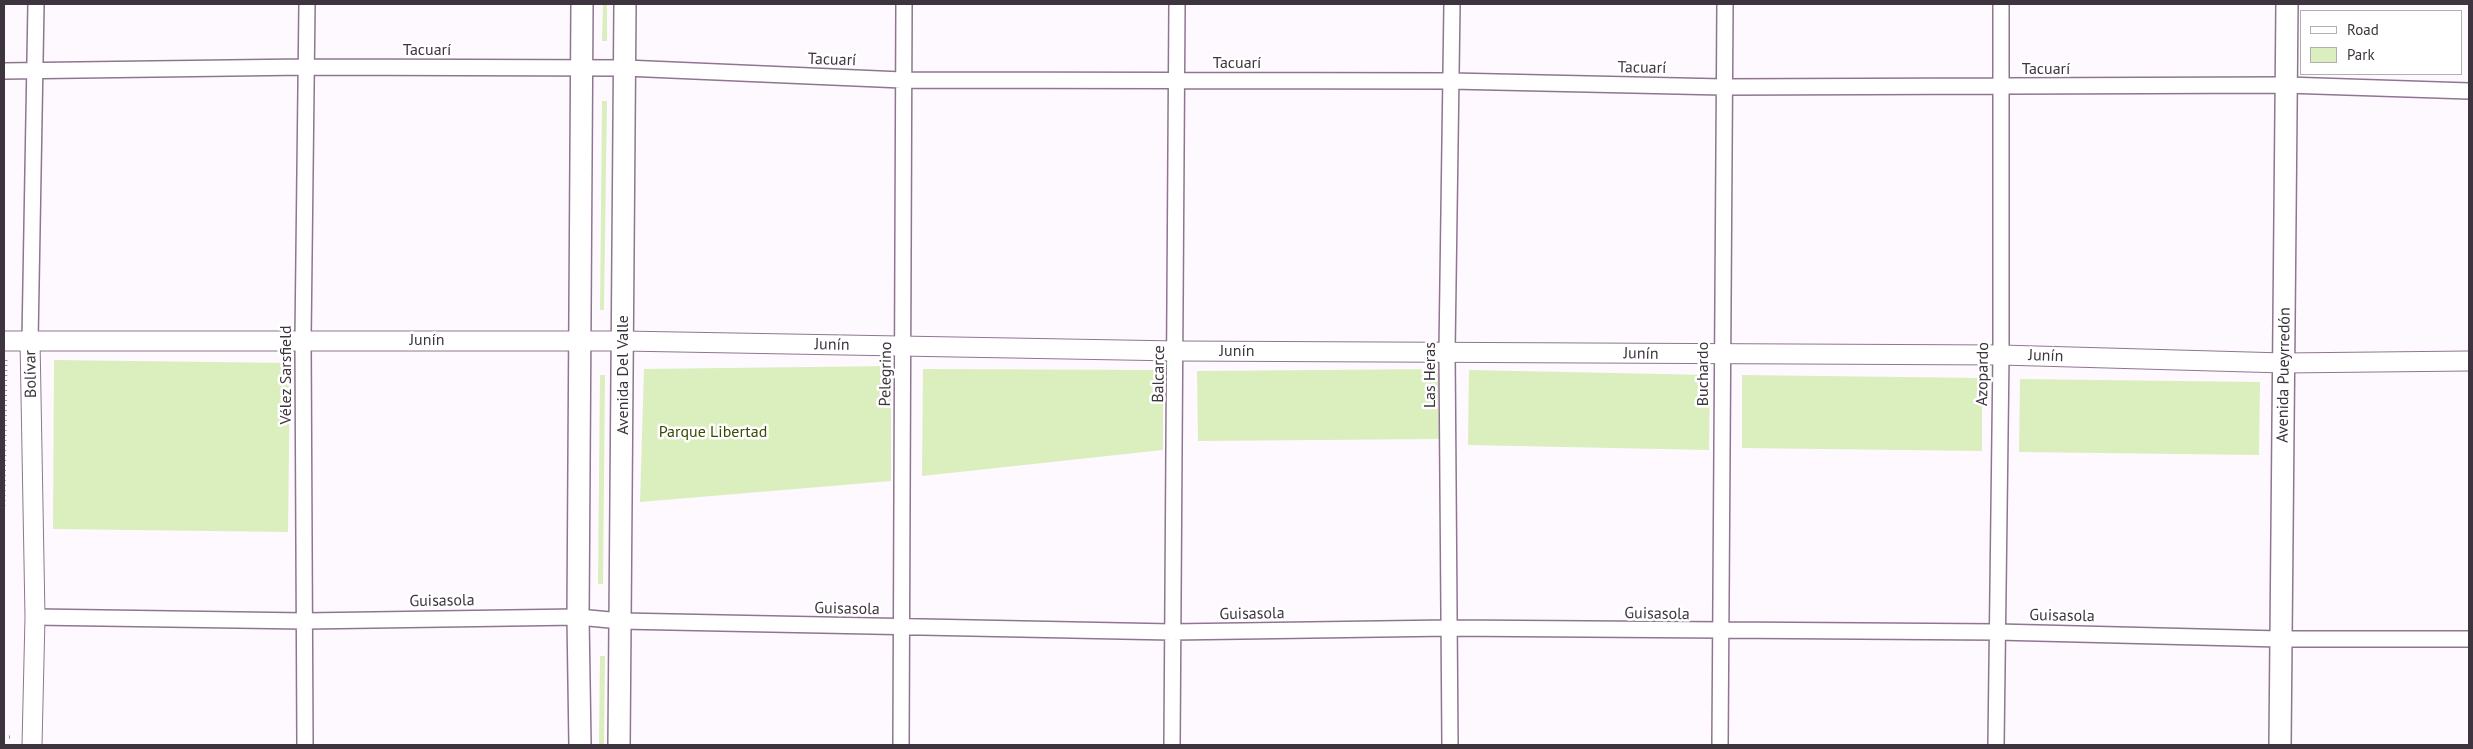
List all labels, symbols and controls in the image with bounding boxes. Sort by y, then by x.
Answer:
legend [2300,10,2463,75]
text: Road [2347,20,2379,39]
street label: Tacuarí [403,40,451,60]
text: Park [2347,45,2375,64]
street label: Tacuarí [807,50,857,70]
street label: Tacuarí [1213,53,1261,73]
street label: Tacuarí [1618,58,1666,78]
street label: Tacuarí [2022,59,2070,79]
street label: Avenida Pueyrredón [2273,307,2295,443]
street label: Avenida Del Valle [613,315,633,435]
street label: Vélez Sarsfield [276,326,296,424]
street label: Junín [409,330,445,350]
street label: Junín [814,335,850,355]
street label: Pelegrino [876,341,896,407]
street label: Junín [1219,341,1255,361]
street label: Las Heras [1420,342,1440,408]
street label: Buchardo [1693,342,1713,406]
street label: Azopardo [1973,342,1993,406]
street label: Junín [1623,344,1659,364]
street label: Balcarce [1149,345,1169,403]
street label: Junín [2028,346,2064,366]
street label: Bolívar [21,350,41,398]
park label: Parque Libertad [659,422,767,442]
street label: Guisasola [409,591,475,611]
street label: Guisasola [814,599,880,619]
street label: Guisasola [1219,604,1285,624]
street label: Guisasola [1624,604,1690,624]
street label: Guisasola [2029,606,2095,626]

